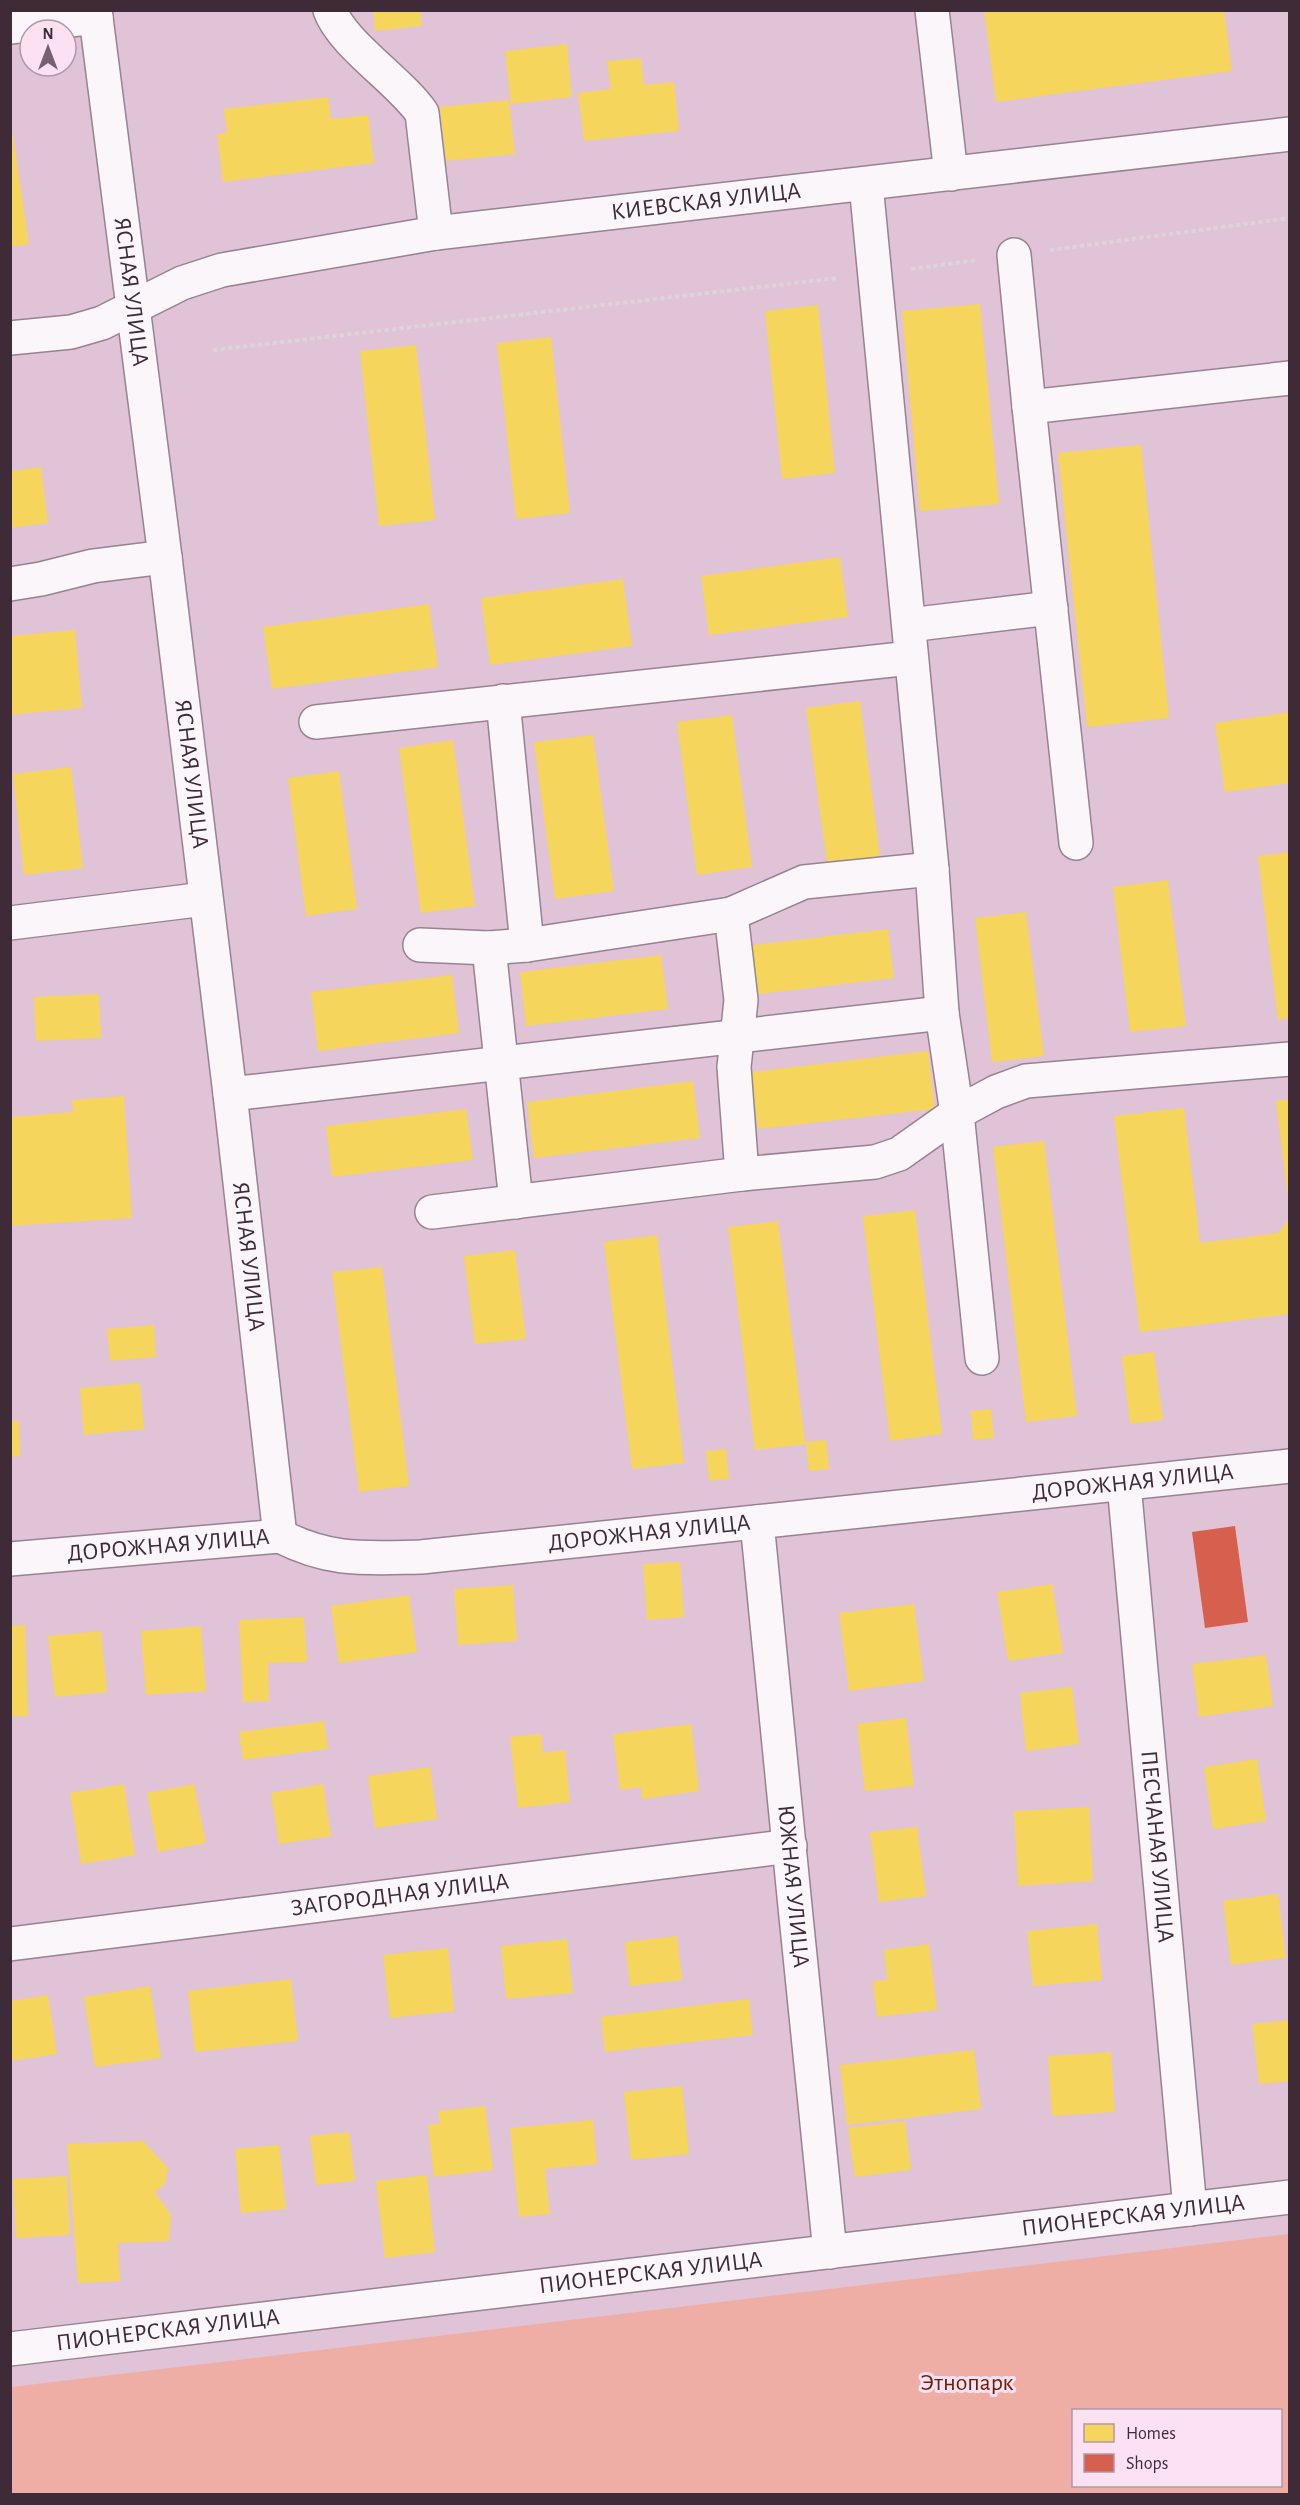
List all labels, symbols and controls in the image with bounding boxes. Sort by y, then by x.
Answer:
north arrow [18,18,78,78]
text: N [42,26,54,42]
street label: КИЕВСКАЯ УЛИЦА [610,179,802,225]
street label: ЯСНАЯ УЛИЦА [110,216,152,368]
street label: ЯСНАЯ УЛИЦА [170,698,212,850]
street label: ЯСНАЯ УЛИЦА [228,1181,269,1333]
street label: ДОРОЖНАЯ УЛИЦА [1030,1460,1235,1505]
street label: ДОРОЖНАЯ УЛИЦА [547,1511,751,1556]
street label: ДОРОЖНАЯ УЛИЦА [66,1525,271,1566]
street label: ПЕСЧАНАЯ УЛИЦА [1136,1749,1178,1944]
street label: ЮЖНАЯ УЛИЦА [773,1804,813,1969]
street label: ЗАГОРОДНАЯ УЛИЦА [290,1869,510,1921]
street label: ПИОНЕРСКАЯ УЛИЦА [1020,2190,1246,2241]
street label: ПИОНЕРСКАЯ УЛИЦА [537,2248,764,2298]
street label: ПИОНЕРСКАЯ УЛИЦА [55,2305,281,2355]
park label: Этнопарк [920,2371,1014,2395]
legend [1072,2409,1282,2487]
text: Homes [1126,2425,1176,2443]
text: Shops [1126,2455,1168,2473]

